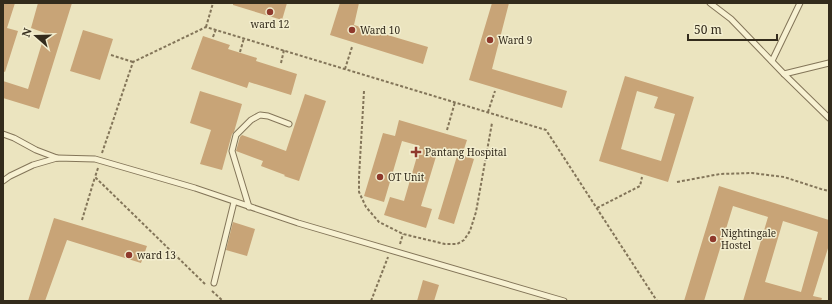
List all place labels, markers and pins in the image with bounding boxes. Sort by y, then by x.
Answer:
marker: ward 12 [265,7,275,17]
place label: ward 12 [251,17,289,31]
place label: Ward 10 [360,23,400,37]
marker: Ward 10 [347,25,357,35]
place label: Ward 9 [498,33,532,47]
marker: Ward 9 [485,35,495,45]
place label: Pantang Hospital [425,145,507,159]
marker: Pantang Hospital [410,146,422,158]
place label: OT Unit [388,170,425,184]
marker: OT Unit [375,172,385,182]
place label: Nightingale Hostel [721,226,776,252]
marker: Nightingale Hostel [708,234,718,244]
place label: ward 13 [137,248,176,262]
marker: ward 13 [124,250,134,260]

